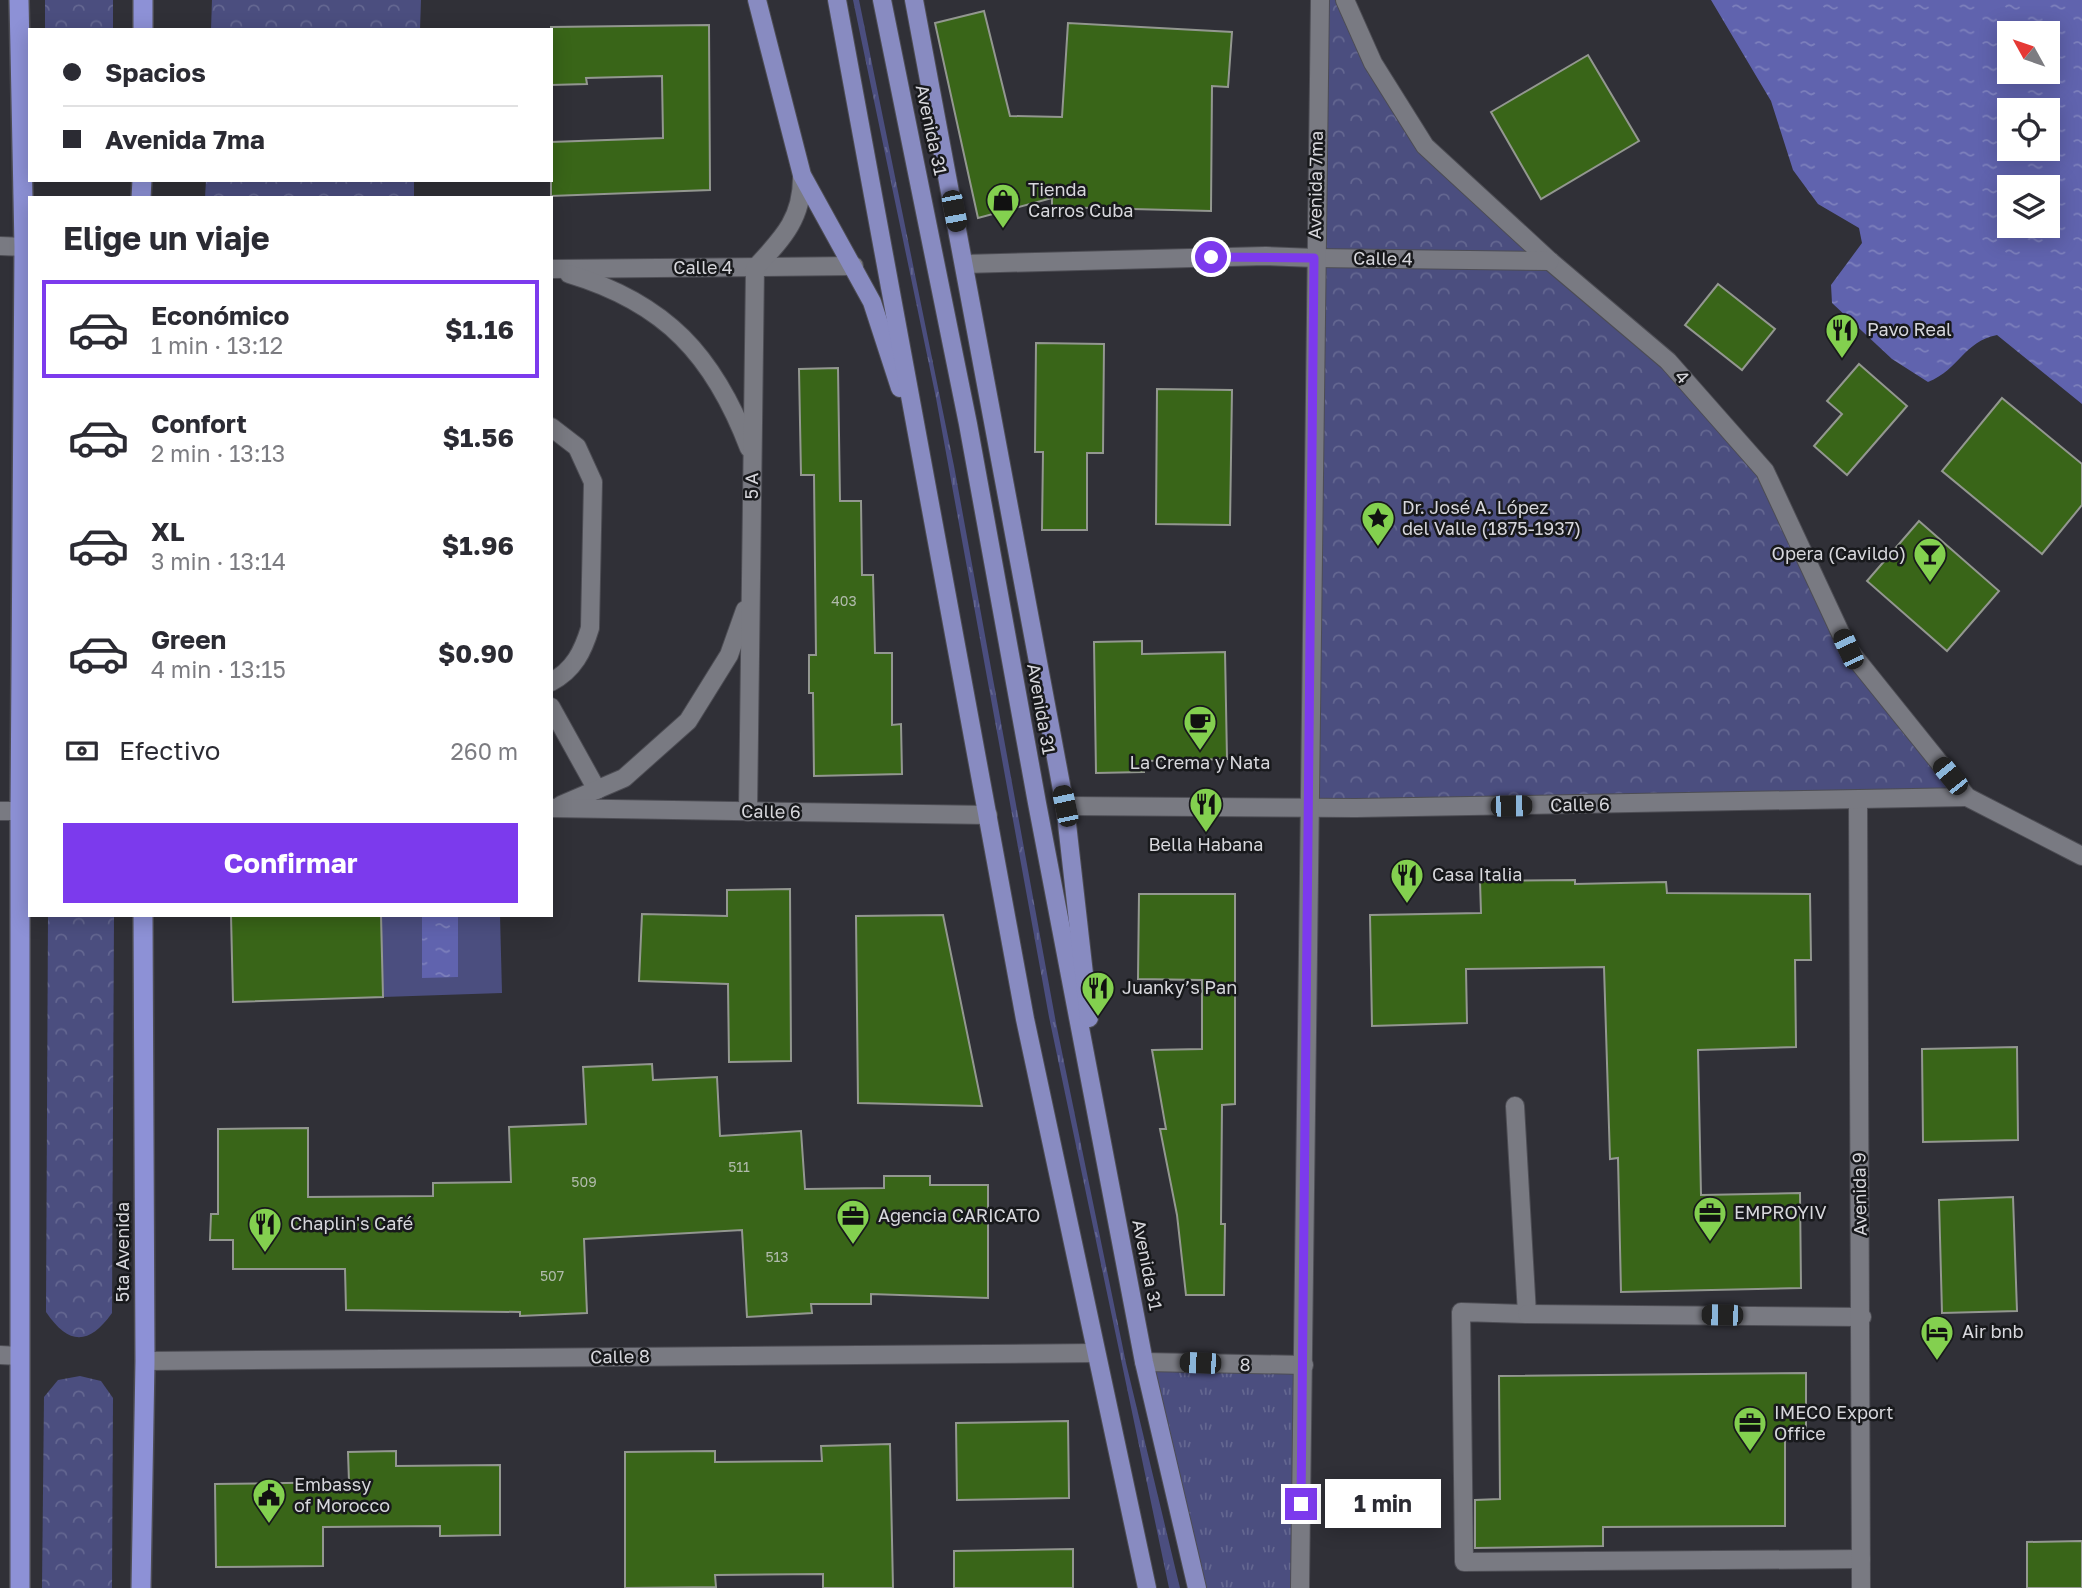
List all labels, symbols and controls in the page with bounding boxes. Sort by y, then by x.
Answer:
north arrow [1997,21,2060,84]
map controls [1997,21,2060,238]
text: Spacios [105,57,206,88]
street label: Avenida 31 [912,82,952,177]
button: locate [1997,98,2060,161]
text: Avenida 7ma [105,124,265,155]
street label: Avenida 7ma [1303,131,1327,239]
button: layers [1997,175,2060,238]
place label: Tienda Carros Cuba [1028,178,1133,221]
shop icon: Tienda Carros Cuba [984,181,1022,230]
car [940,188,969,234]
text: Elige un viaje [63,219,270,257]
route start [1195,241,1227,273]
street label: Calle 4 [1353,246,1413,270]
street label: Calle 4 [673,256,733,278]
icon: car [67,298,130,361]
text: Económico [151,300,289,331]
restaurant icon: Pavo Real [1823,311,1861,360]
text: $1.16 [445,314,514,345]
place label: Pavo Real [1867,318,1952,340]
text: 1 min · 13:12 [151,331,283,359]
street label: 4 [1671,365,1695,388]
icon: car [67,406,130,469]
text: Confort [151,408,247,439]
text: $1.56 [442,422,514,453]
text: 2 min · 13:13 [151,439,285,467]
street label: 5 A [740,472,762,500]
place label: Dr. José A. López del Valle (1875-1937) [1402,496,1581,539]
place icon: Dr. José A. López del Valle (1875-1937) [1359,499,1397,548]
icon: car [67,514,130,577]
text: XL [151,516,185,547]
text: $1.96 [442,530,514,561]
bar icon: Opera (Cavildo) [1911,535,1949,584]
place label: Opera (Cavildo) [1772,542,1906,564]
text: 3 min · 13:14 [151,547,286,575]
house number: 403 [831,592,857,609]
icon: car [67,622,130,685]
text: Green [151,624,226,655]
car [1830,626,1867,672]
text: $0.90 [438,638,514,669]
text: 4 min · 13:15 [151,655,286,683]
street label: Avenida 31 [1023,662,1061,756]
cafe icon: La Crema y Nata [1181,703,1219,752]
icon: cash [63,732,101,770]
text: Efectivo [119,735,220,766]
text: 260 m [450,737,518,765]
place label: La Crema y Nata [1130,751,1270,773]
car [1929,753,1972,799]
car [1051,783,1080,829]
restaurant icon: Bella Habana [1187,785,1225,834]
street label: Calle 6 [1550,792,1610,816]
car [1490,795,1533,817]
street label: Calle 6 [741,799,801,823]
button: Confirmar [63,823,518,903]
place label: Bella Habana [1148,833,1264,855]
restaurant icon: Casa Italia [1388,856,1426,905]
place label: Casa Italia [1432,863,1522,885]
restaurant icon: Juanky’s Pan [1079,969,1117,1018]
place label: Juanky’s Pan [1122,976,1237,998]
street label: Avenida 9 [1847,1152,1871,1236]
house number: 511 [728,1158,750,1175]
house number: 509 [571,1173,597,1190]
office icon: EMPROYIV [1691,1194,1729,1243]
office icon: Agencia CARICATO [834,1197,872,1246]
place label: EMPROYIV [1734,1201,1827,1223]
street label: 5ta Avenida [111,1202,133,1302]
place label: Agencia CARICATO [878,1204,1040,1226]
restaurant icon: Chaplin's Café [246,1205,284,1254]
place label: Chaplin's Café [290,1212,413,1234]
street label: Avenida 31 [1128,1218,1168,1312]
house number: 513 [765,1248,789,1265]
house number: 507 [540,1267,564,1284]
car [1701,1304,1744,1326]
hotel icon: Air bnb [1918,1313,1956,1362]
place label: Air bnb [1962,1320,2024,1342]
street label: Calle 8 [590,1344,650,1368]
car [1179,1352,1222,1374]
street label: 8 [1239,1353,1251,1375]
place label: IMECO Export Office [1774,1401,1893,1444]
office icon: IMECO Export Office [1731,1404,1769,1453]
place label: Embassy of Morocco [294,1473,390,1516]
public building icon: Embassy of Morocco [250,1476,288,1525]
callout: 1 min [1326,1480,1441,1528]
route end [1285,1488,1317,1520]
text: 1 min [1354,1489,1412,1517]

